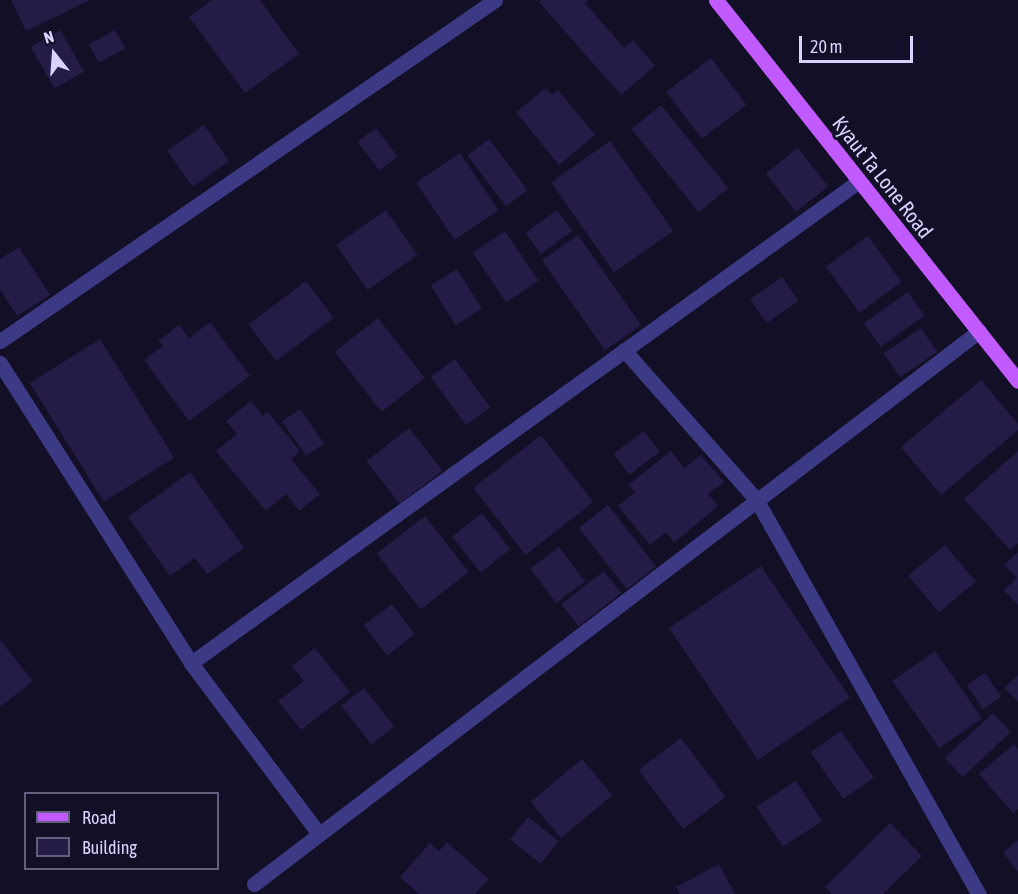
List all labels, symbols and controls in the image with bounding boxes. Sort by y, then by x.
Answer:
north arrow [24,24,84,84]
scale bar [802,24,916,62]
text: N [42,27,56,47]
text: 20 m [810,36,842,57]
street label: Kyaut Ta Lone Road [828,111,938,243]
legend [24,792,219,870]
text: Road [82,807,116,828]
text: Building [82,837,137,858]

